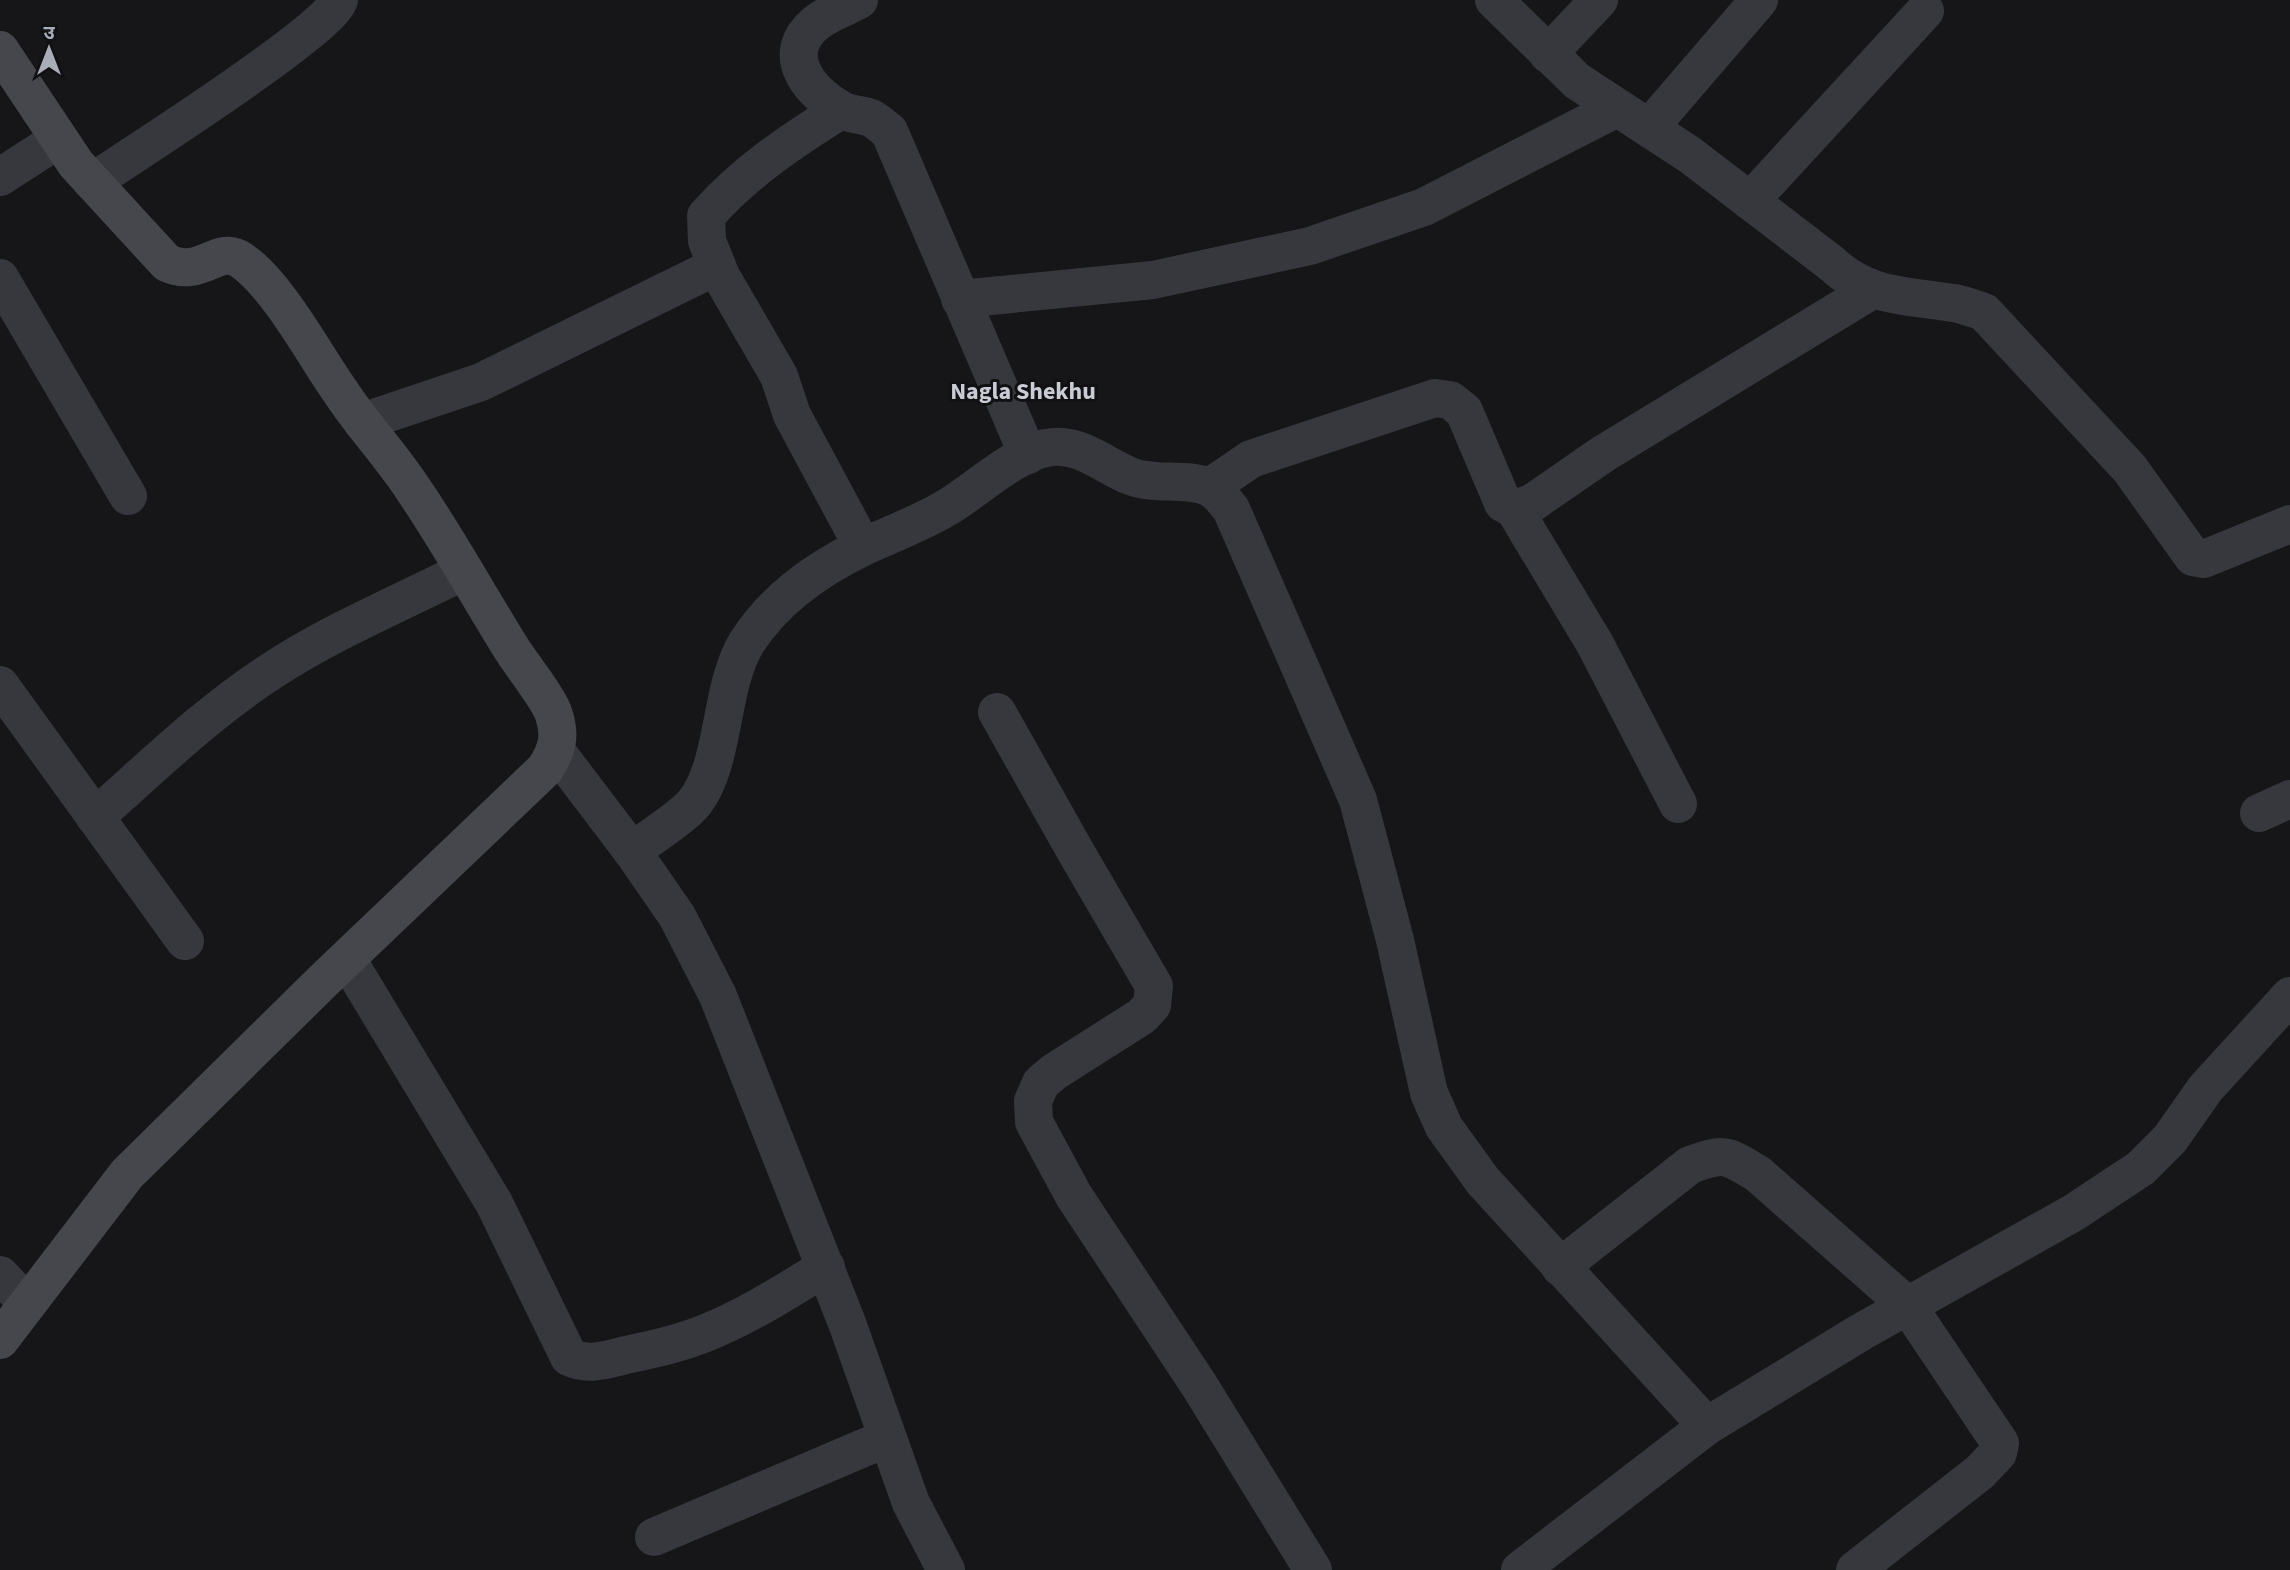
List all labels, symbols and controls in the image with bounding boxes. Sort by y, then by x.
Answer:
north arrow [14,14,84,84]
text: उ [43,20,55,47]
district label: Nagla Shekhu [950,374,1096,409]

